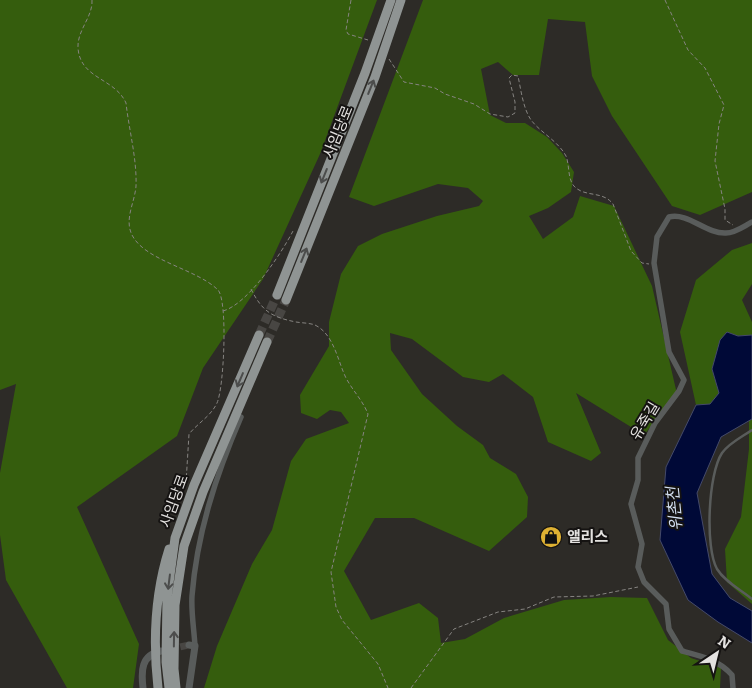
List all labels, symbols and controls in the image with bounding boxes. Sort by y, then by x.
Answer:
one-way arrow [367,80,376,95]
street label: 사임당로 [316,102,358,161]
one-way arrow [319,168,328,184]
one-way arrow [300,248,310,263]
one-way arrow [234,372,244,387]
street label: 유죽길 [623,397,664,444]
street label: 사임당로 [152,471,193,530]
water label: 위촌천 [659,484,687,532]
place label: 앨리스 [567,524,609,547]
shop icon: 앨리스 [539,525,563,549]
one-way arrow [164,573,174,589]
north arrow [692,628,742,678]
text: N [714,630,736,653]
one-way arrow [169,632,179,648]

